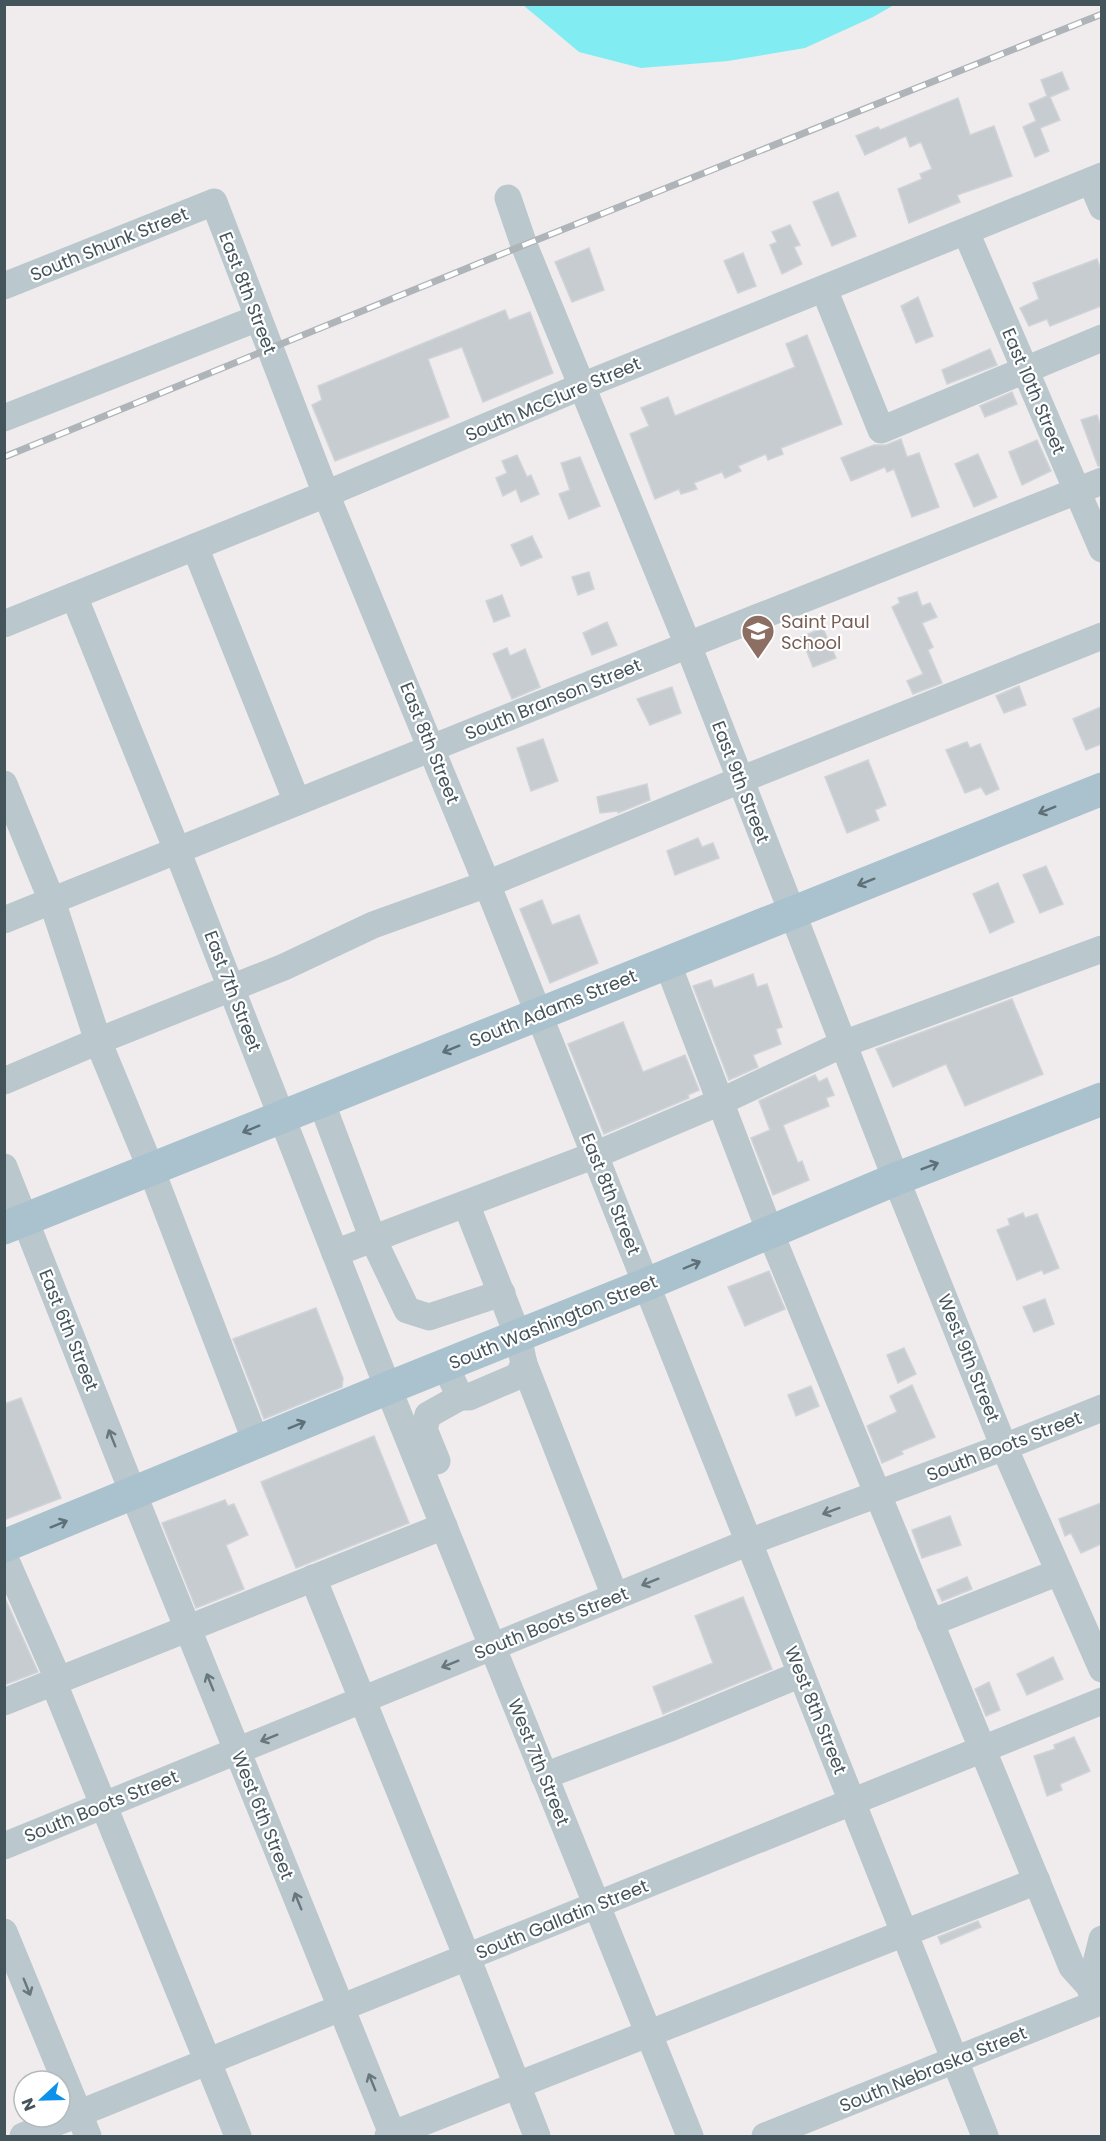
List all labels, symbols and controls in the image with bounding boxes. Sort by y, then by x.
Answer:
street label: South Shunk Street [26,201,192,287]
street label: East 8th Street [213,228,283,358]
street label: East 10th Street [996,324,1072,458]
street label: South McClure Street [462,351,644,447]
place label: Saint Paul School [781,609,870,655]
school or university icon: Saint Paul School [740,613,776,660]
street label: South Branson Street [461,652,645,746]
street label: East 8th Street [394,678,466,808]
street label: East 9th Street [706,717,776,847]
one-way arrow [1038,805,1057,816]
one-way arrow [857,877,876,888]
street label: East 7th Street [198,927,268,1055]
street label: South Adams Street [466,963,640,1053]
one-way arrow [442,1044,461,1055]
one-way arrow [242,1124,260,1135]
street label: East 8th Street [575,1129,647,1259]
one-way arrow [920,1159,939,1170]
one-way arrow [682,1259,701,1270]
street label: East 6th Street [33,1265,105,1395]
street label: South Washington Street [445,1269,661,1375]
street label: West 9th Street [932,1290,1006,1426]
street label: South Boots Street [923,1405,1085,1487]
one-way arrow [287,1419,306,1430]
one-way arrow [106,1430,117,1448]
one-way arrow [823,1507,841,1518]
one-way arrow [49,1518,67,1529]
one-way arrow [641,1577,660,1588]
street label: South Boots Street [470,1581,632,1665]
street label: West 8th Street [779,1642,853,1778]
one-way arrow [441,1659,460,1670]
one-way arrow [204,1673,215,1691]
street label: West 7th Street [502,1695,576,1829]
one-way arrow [261,1733,279,1744]
street label: West 6th Street [226,1747,300,1883]
street label: South Boots Street [20,1764,182,1848]
street label: South Gallatin Street [472,1873,652,1965]
one-way arrow [292,1893,303,1911]
one-way arrow [22,1977,33,1995]
street label: South Nebraska Street [836,2020,1030,2118]
north arrow [12,2069,72,2129]
one-way arrow [365,2073,376,2092]
text: N [16,2095,41,2114]

